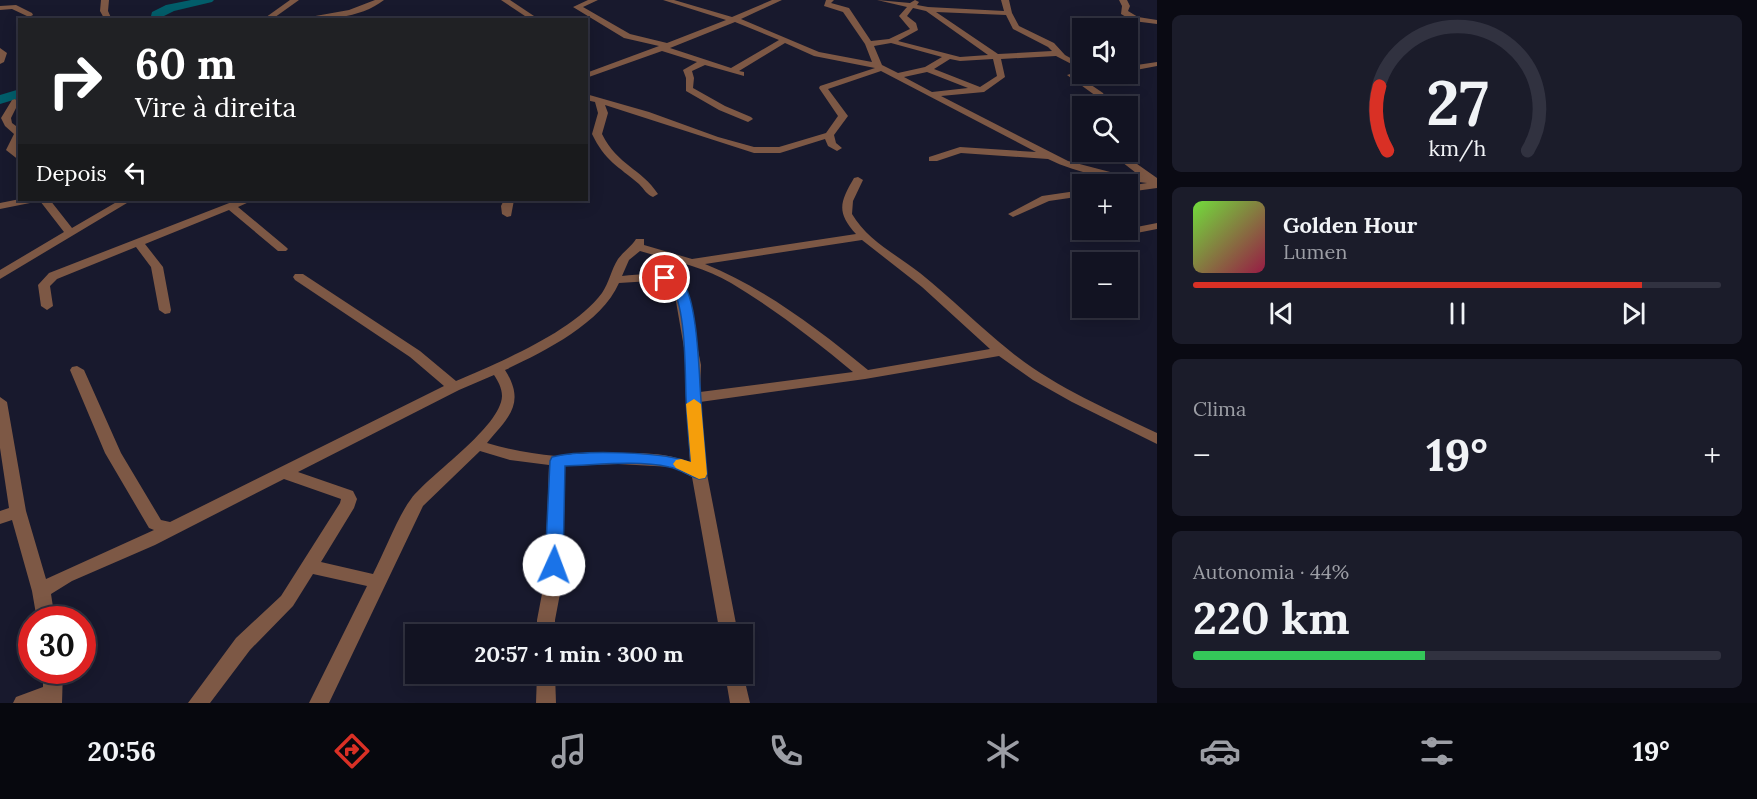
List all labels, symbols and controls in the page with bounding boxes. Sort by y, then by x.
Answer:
map controls [1072,18,1138,318]
button: sound [1072,18,1138,84]
text: 60 m [135,37,236,91]
icon: right [36,42,114,120]
text: 27 [1426,62,1488,142]
text: Vire à direita [135,90,296,124]
button: search [1072,96,1138,162]
text: km/h [1428,134,1486,162]
icon: left [119,156,152,189]
text: Depois [36,159,107,187]
button: + [1072,174,1138,240]
text: Golden Hour [1283,211,1417,239]
text: Lumen [1283,239,1347,264]
pin [639,252,690,303]
button: − [1072,252,1138,318]
icon: arrive [648,261,681,294]
icon: previous [1265,297,1298,330]
icon: pause [1441,297,1474,330]
icon: next [1617,297,1650,330]
text: Clima [1193,396,1246,421]
text: 19° [1426,426,1488,483]
text: − [1193,434,1211,476]
text: + [1703,434,1721,476]
position arrow [522,533,586,597]
text: Autonomia · 44% [1193,559,1349,584]
text: 220 km [1193,589,1350,646]
speed limit sign: 30 [18,606,96,684]
text: 20:57 · 1 min · 300 m [474,640,684,668]
icon: directions [331,730,373,772]
icon: music [548,730,590,772]
icon: phone [765,730,807,772]
icon: climate [982,730,1024,772]
icon: car [1199,730,1241,772]
icon: filters [1416,730,1458,772]
text: 20:56 [87,734,156,768]
text: 19° [1633,734,1670,768]

